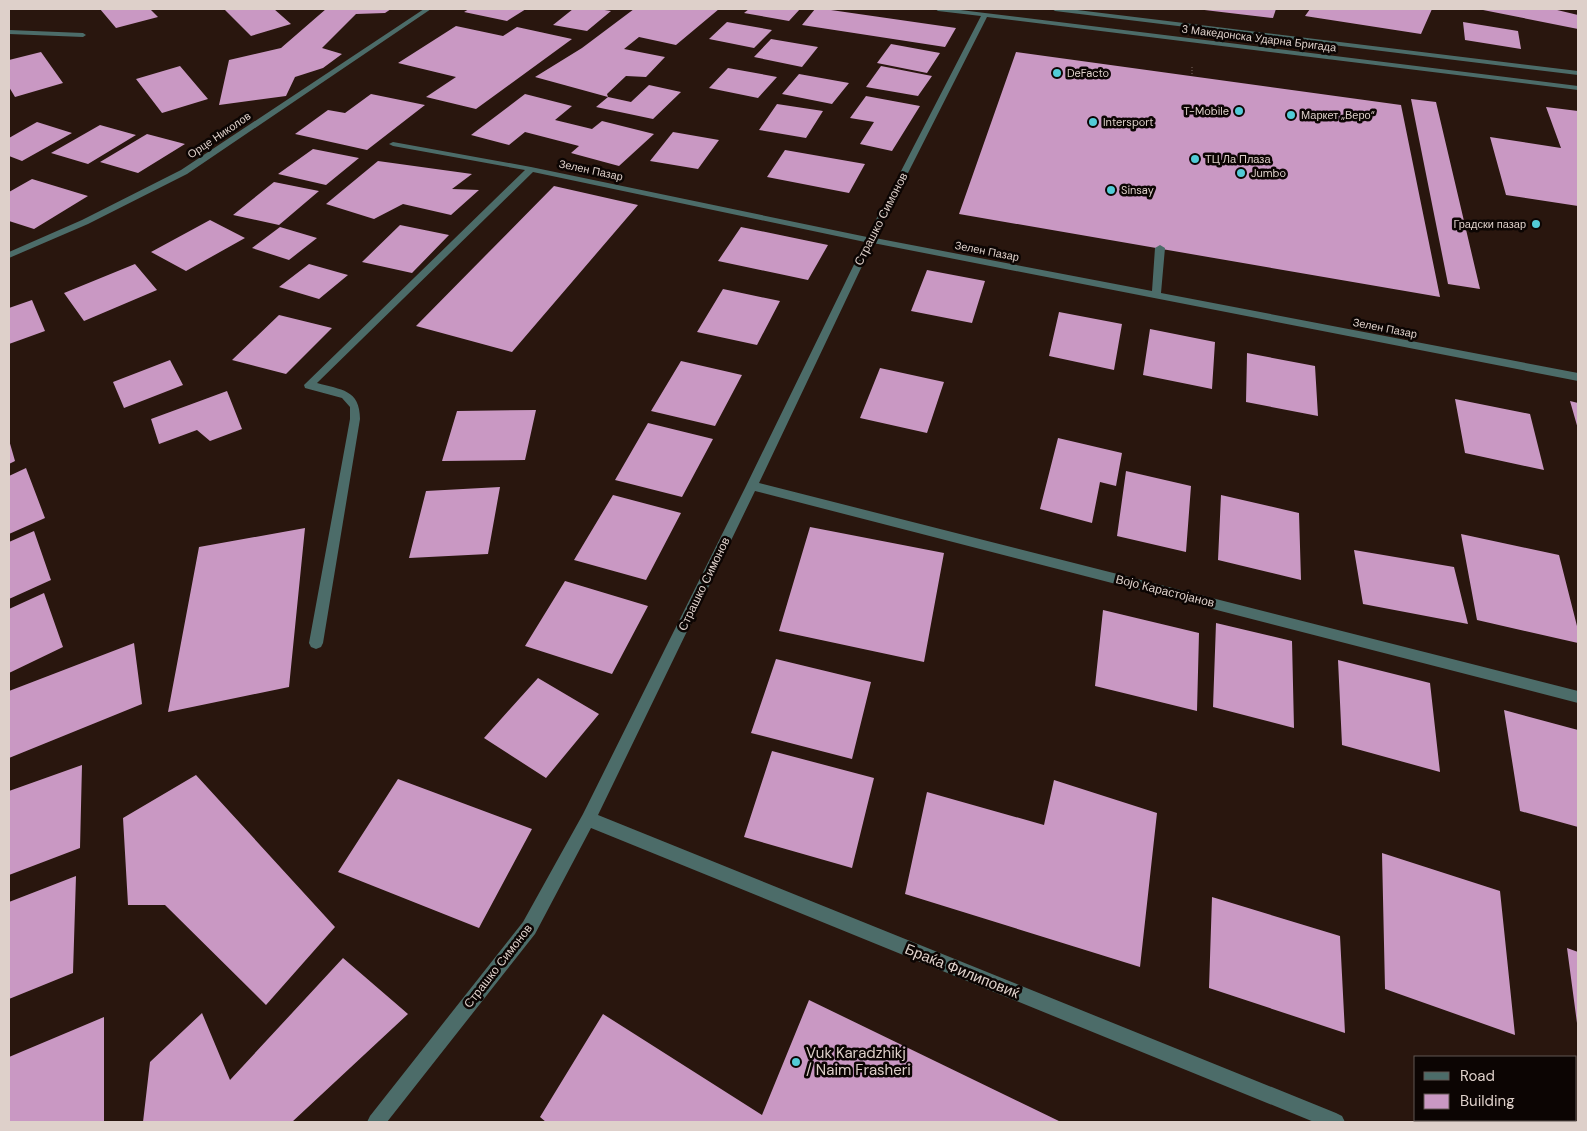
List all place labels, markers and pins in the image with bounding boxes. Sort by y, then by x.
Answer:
place label: DeFacto [1067,66,1109,80]
marker: DeFacto [1051,67,1063,79]
place label: T-Mobile [1183,104,1229,118]
marker: T-Mobile [1233,105,1245,117]
place label: Маркет „Веро“ [1301,108,1375,122]
marker: Маркет „Веро“ [1285,109,1297,121]
place label: Intersport [1103,115,1154,129]
marker: Intersport [1087,116,1099,128]
place label: ТЦ Ла Плаза [1205,152,1271,166]
marker: ТЦ Ла Плаза [1189,153,1201,165]
place label: Jumbo [1251,166,1286,180]
marker: Jumbo [1235,167,1247,179]
place label: Sinsay [1121,183,1154,197]
marker: Sinsay [1105,184,1117,196]
place label: Градски пазар [1453,217,1526,231]
marker: Градски пазар [1530,218,1542,230]
place label: Vuk Karadzhikj / Naim Frasheri [806,1043,911,1080]
marker: Vuk Karadzhikj / Naim Frasheri [790,1056,802,1068]

